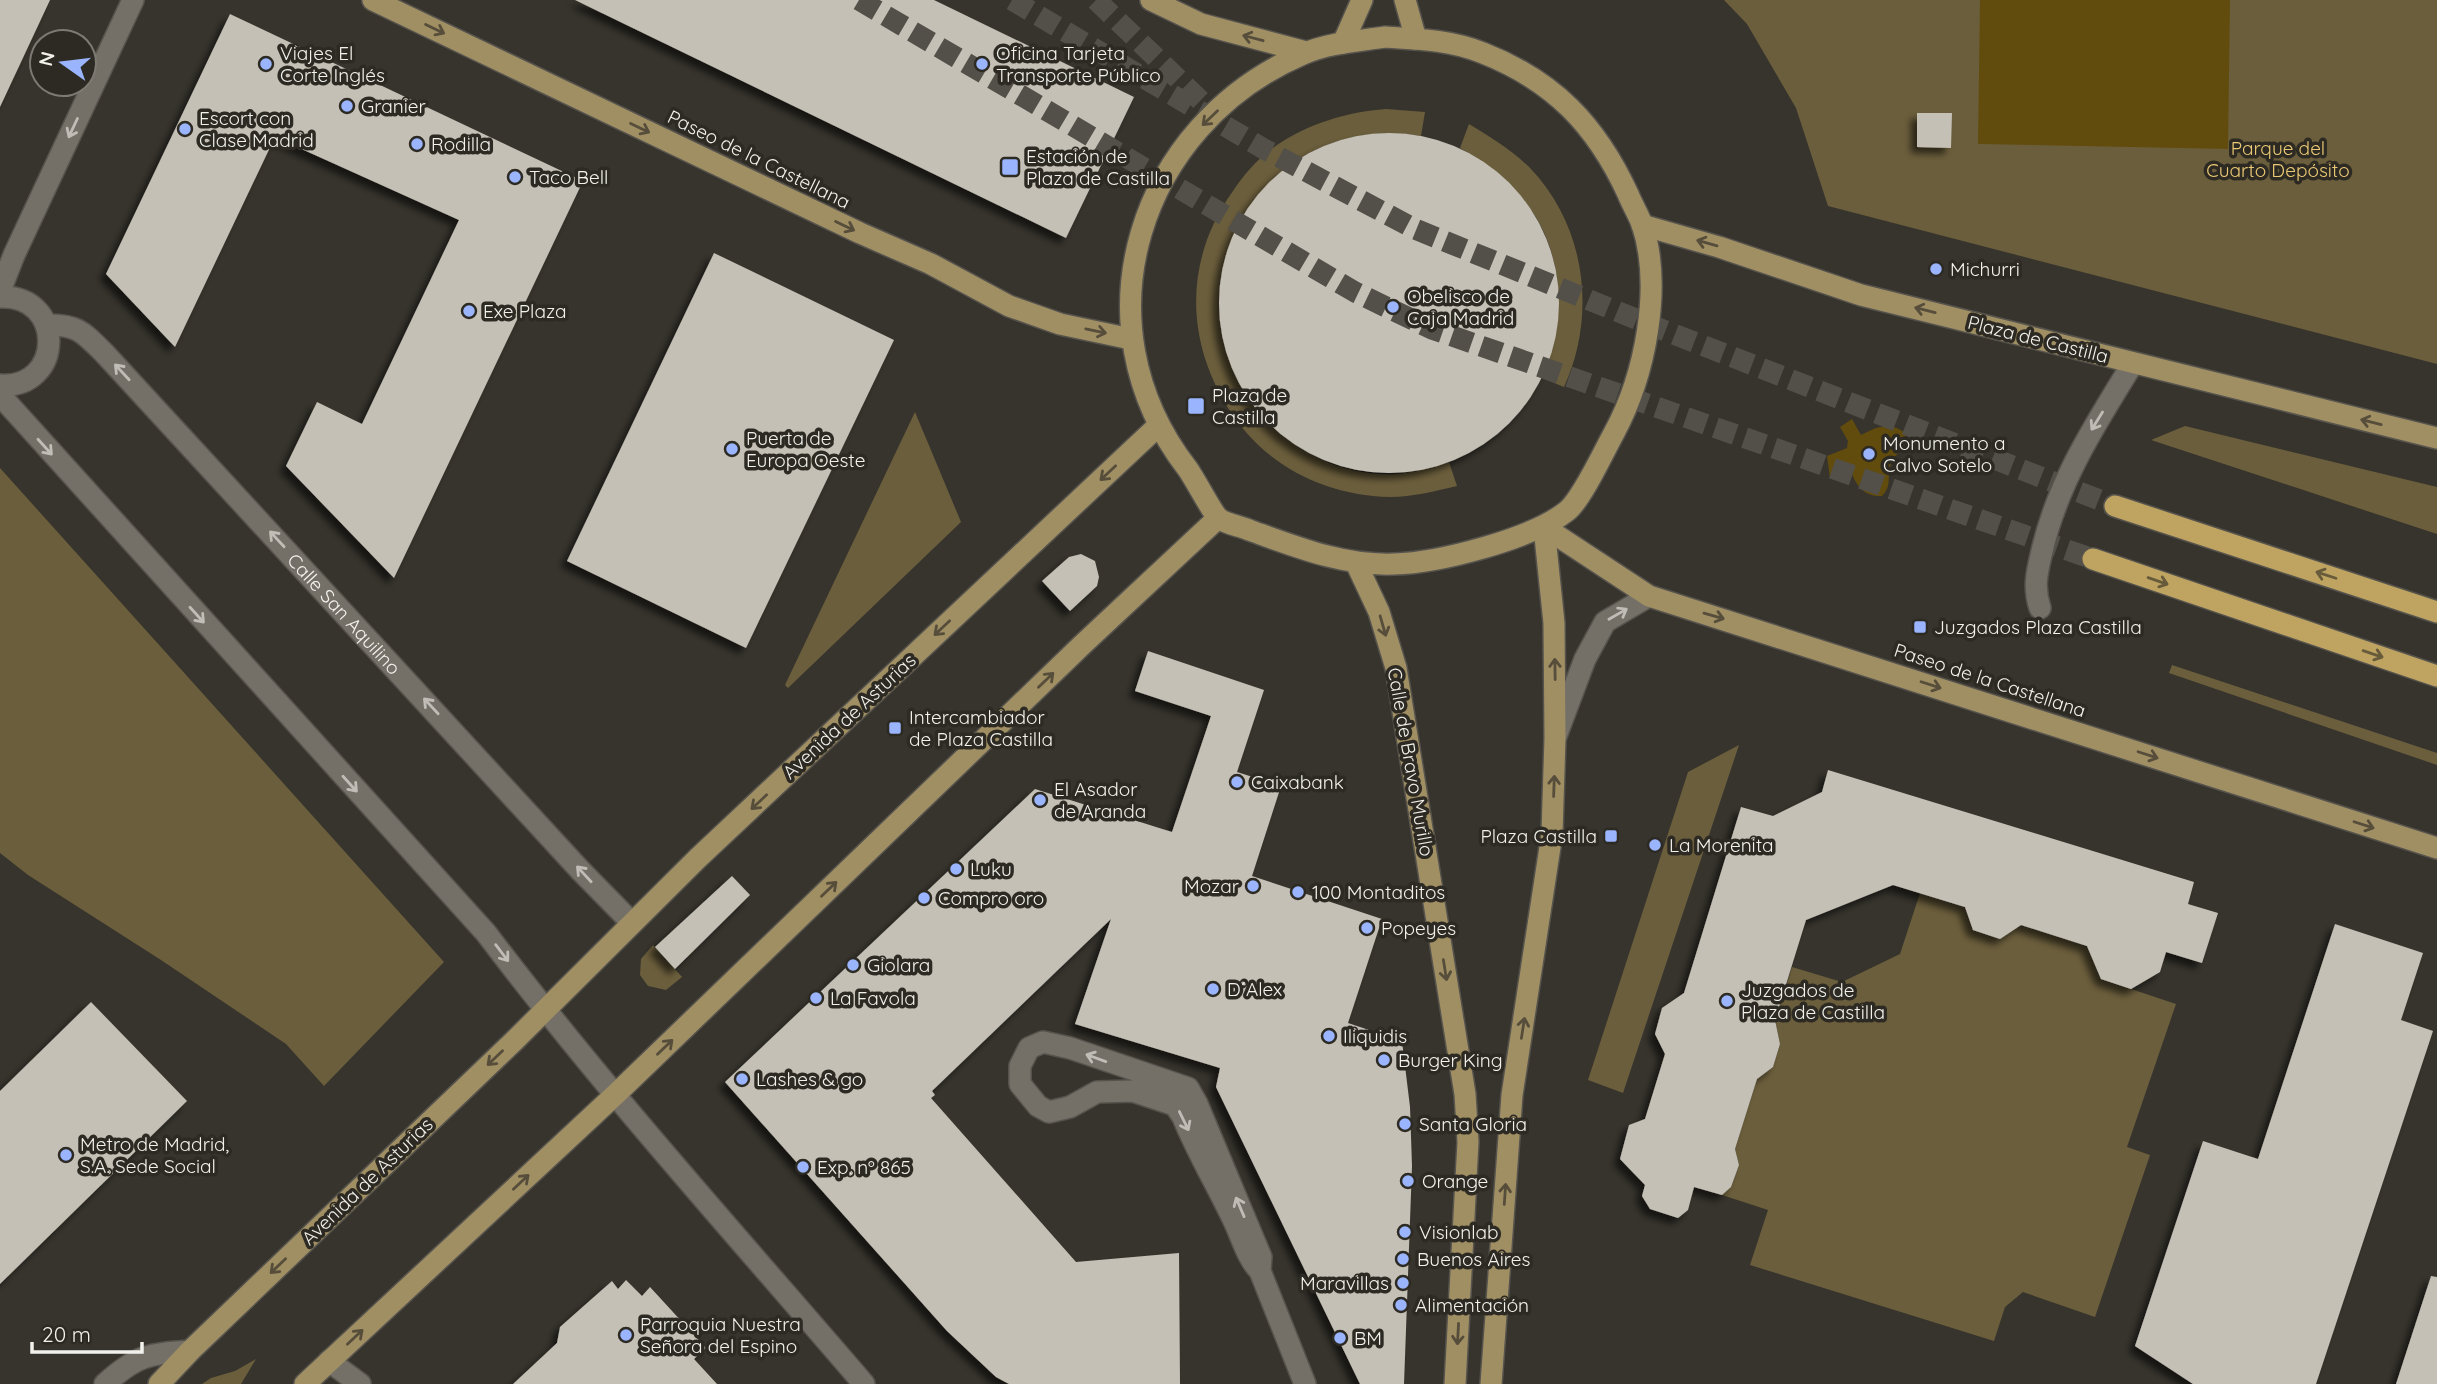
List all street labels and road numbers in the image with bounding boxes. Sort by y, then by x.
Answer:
street label: Paseo de la Castellana [664,104,854,214]
street label: Plaza de Castilla [1965,310,2111,368]
street label: Calle San Aquilino [282,548,406,680]
street label: Paseo de la Castellana [1891,638,2089,722]
street label: Avenida de Asturias [777,648,921,784]
street label: Calle de Bravo Murillo [1383,666,1439,858]
street label: Avenida de Asturias [296,1112,438,1250]

